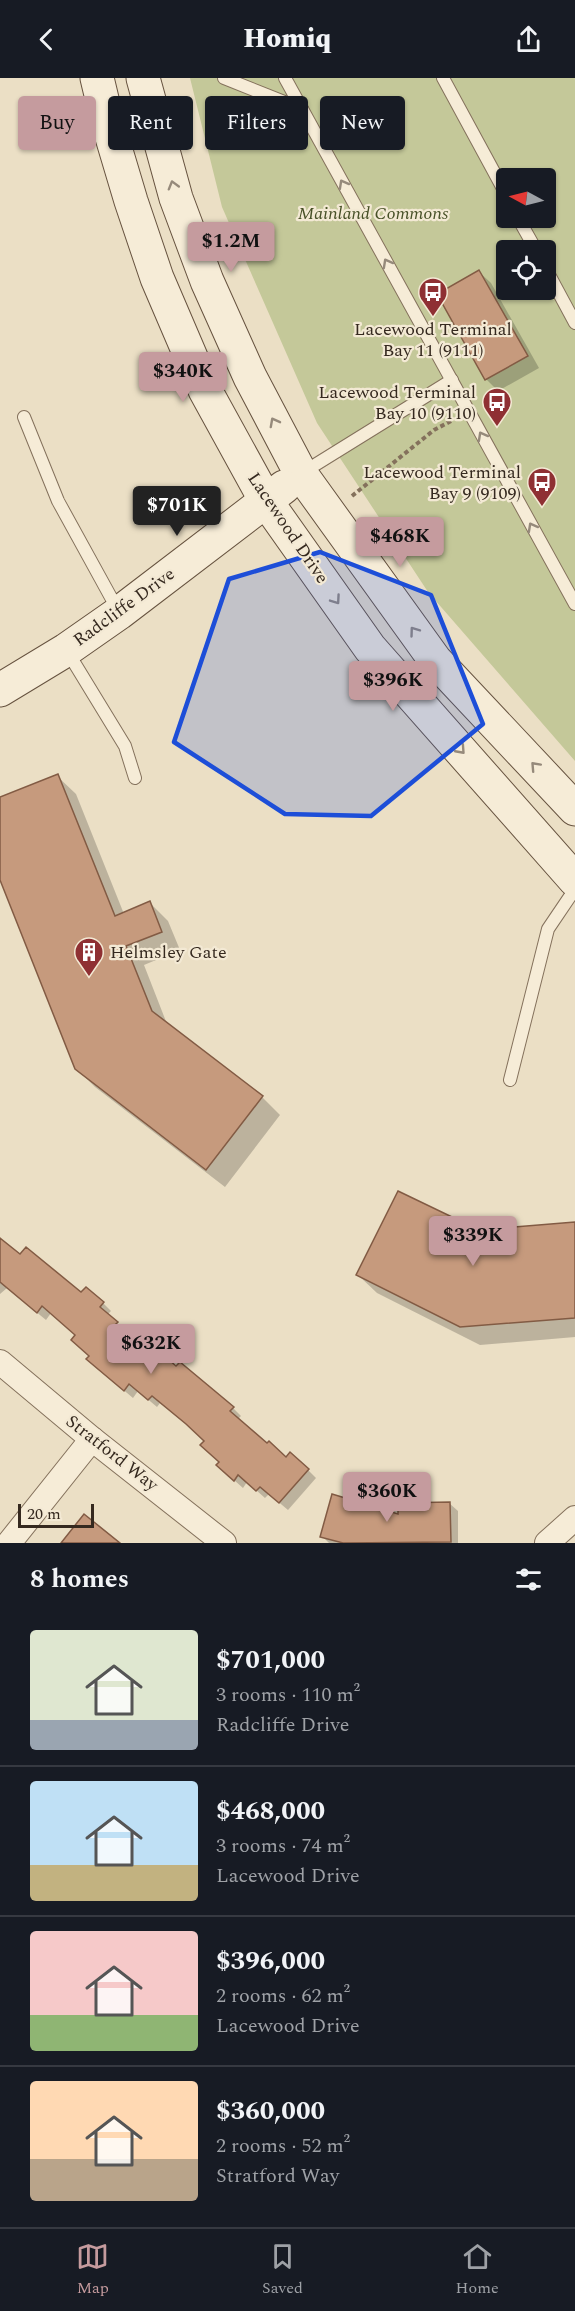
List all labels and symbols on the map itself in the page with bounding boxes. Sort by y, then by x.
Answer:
north arrow [496,168,556,228]
one-way arrow [168,180,180,191]
one-way arrow [339,180,350,190]
park label: Mainland Commons [298,200,449,227]
pin: $1.2M [189,222,273,273]
one-way arrow [382,259,394,269]
bus stop icon: Lacewood Terminal Bay 11 (9111) [417,276,449,318]
place label: Lacewood Terminal Bay 11 (9111) [354,316,512,364]
pin: $340K [141,352,225,403]
place label: Lacewood Terminal Bay 10 (9110) [318,379,476,427]
bus stop icon: Lacewood Terminal Bay 10 (9110) [481,386,513,428]
one-way arrow [270,418,281,429]
one-way arrow [478,432,490,442]
place label: Lacewood Terminal Bay 9 (9109) [363,459,521,507]
bus stop icon: Lacewood Terminal Bay 9 (9109) [526,466,558,508]
street label: Lacewood Drive [241,467,335,589]
pin: $701K [135,486,219,537]
pin: $468K [358,517,442,568]
one-way arrow [528,523,540,533]
street label: Radcliffe Drive [67,561,181,653]
one-way arrow [329,593,340,604]
one-way arrow [410,626,421,637]
pin: $396K [351,661,435,712]
one-way arrow [454,743,465,754]
one-way arrow [531,762,542,773]
building icon: Helmsley Gate [73,936,105,978]
place label: Helmsley Gate [110,939,227,966]
pin: $339K [431,1216,515,1267]
pin: $632K [109,1324,193,1375]
street label: Stratford Way [60,1408,165,1499]
pin: $360K [345,1472,429,1523]
scale bar [18,1501,94,1528]

